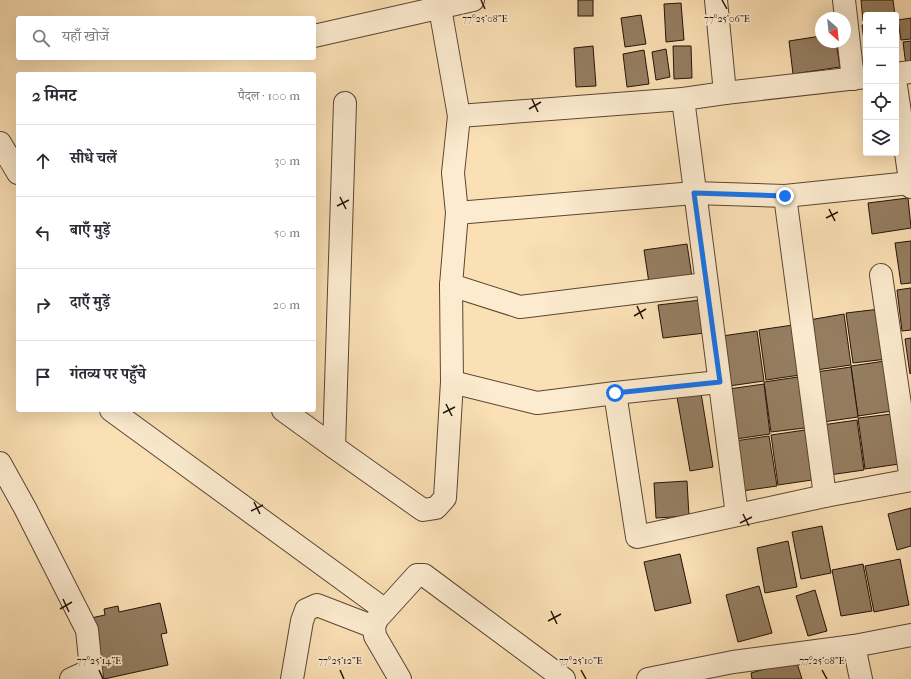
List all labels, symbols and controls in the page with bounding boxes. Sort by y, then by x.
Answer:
north arrow [815,12,851,48]
map controls [863,12,899,156]
button: + [863,12,899,48]
text: 77°25'08"E [462,13,508,25]
text: 77°25'06"E [704,13,750,25]
search box [16,16,316,60]
icon: search [30,27,52,49]
text: यहाँ खोजें [62,27,109,45]
button: − [863,48,899,84]
button: locate [863,84,899,120]
text: 2 मिनट [32,85,77,105]
text: पैदल · 100 m [238,88,300,103]
button: layers [863,120,899,156]
text: सीधे चलें [70,149,117,167]
icon: ahead [32,150,54,172]
text: 30 m [274,153,300,168]
route end [776,187,794,205]
text: बाएँ मुड़ें [70,221,110,239]
icon: left [32,222,54,244]
text: 50 m [274,225,300,240]
text: दाएँ मुड़ें [70,293,110,311]
icon: right [32,294,54,316]
text: 20 m [273,297,300,312]
text: गंतव्य पर पहुँचे [70,365,146,383]
icon: arrive [32,366,54,388]
route start [606,384,624,402]
text: 77°25'14"E [77,655,121,667]
text: 77°25'12"E [318,655,362,667]
text: 77°25'10"E [559,655,603,667]
text: 77°25'08"E [799,655,845,667]

